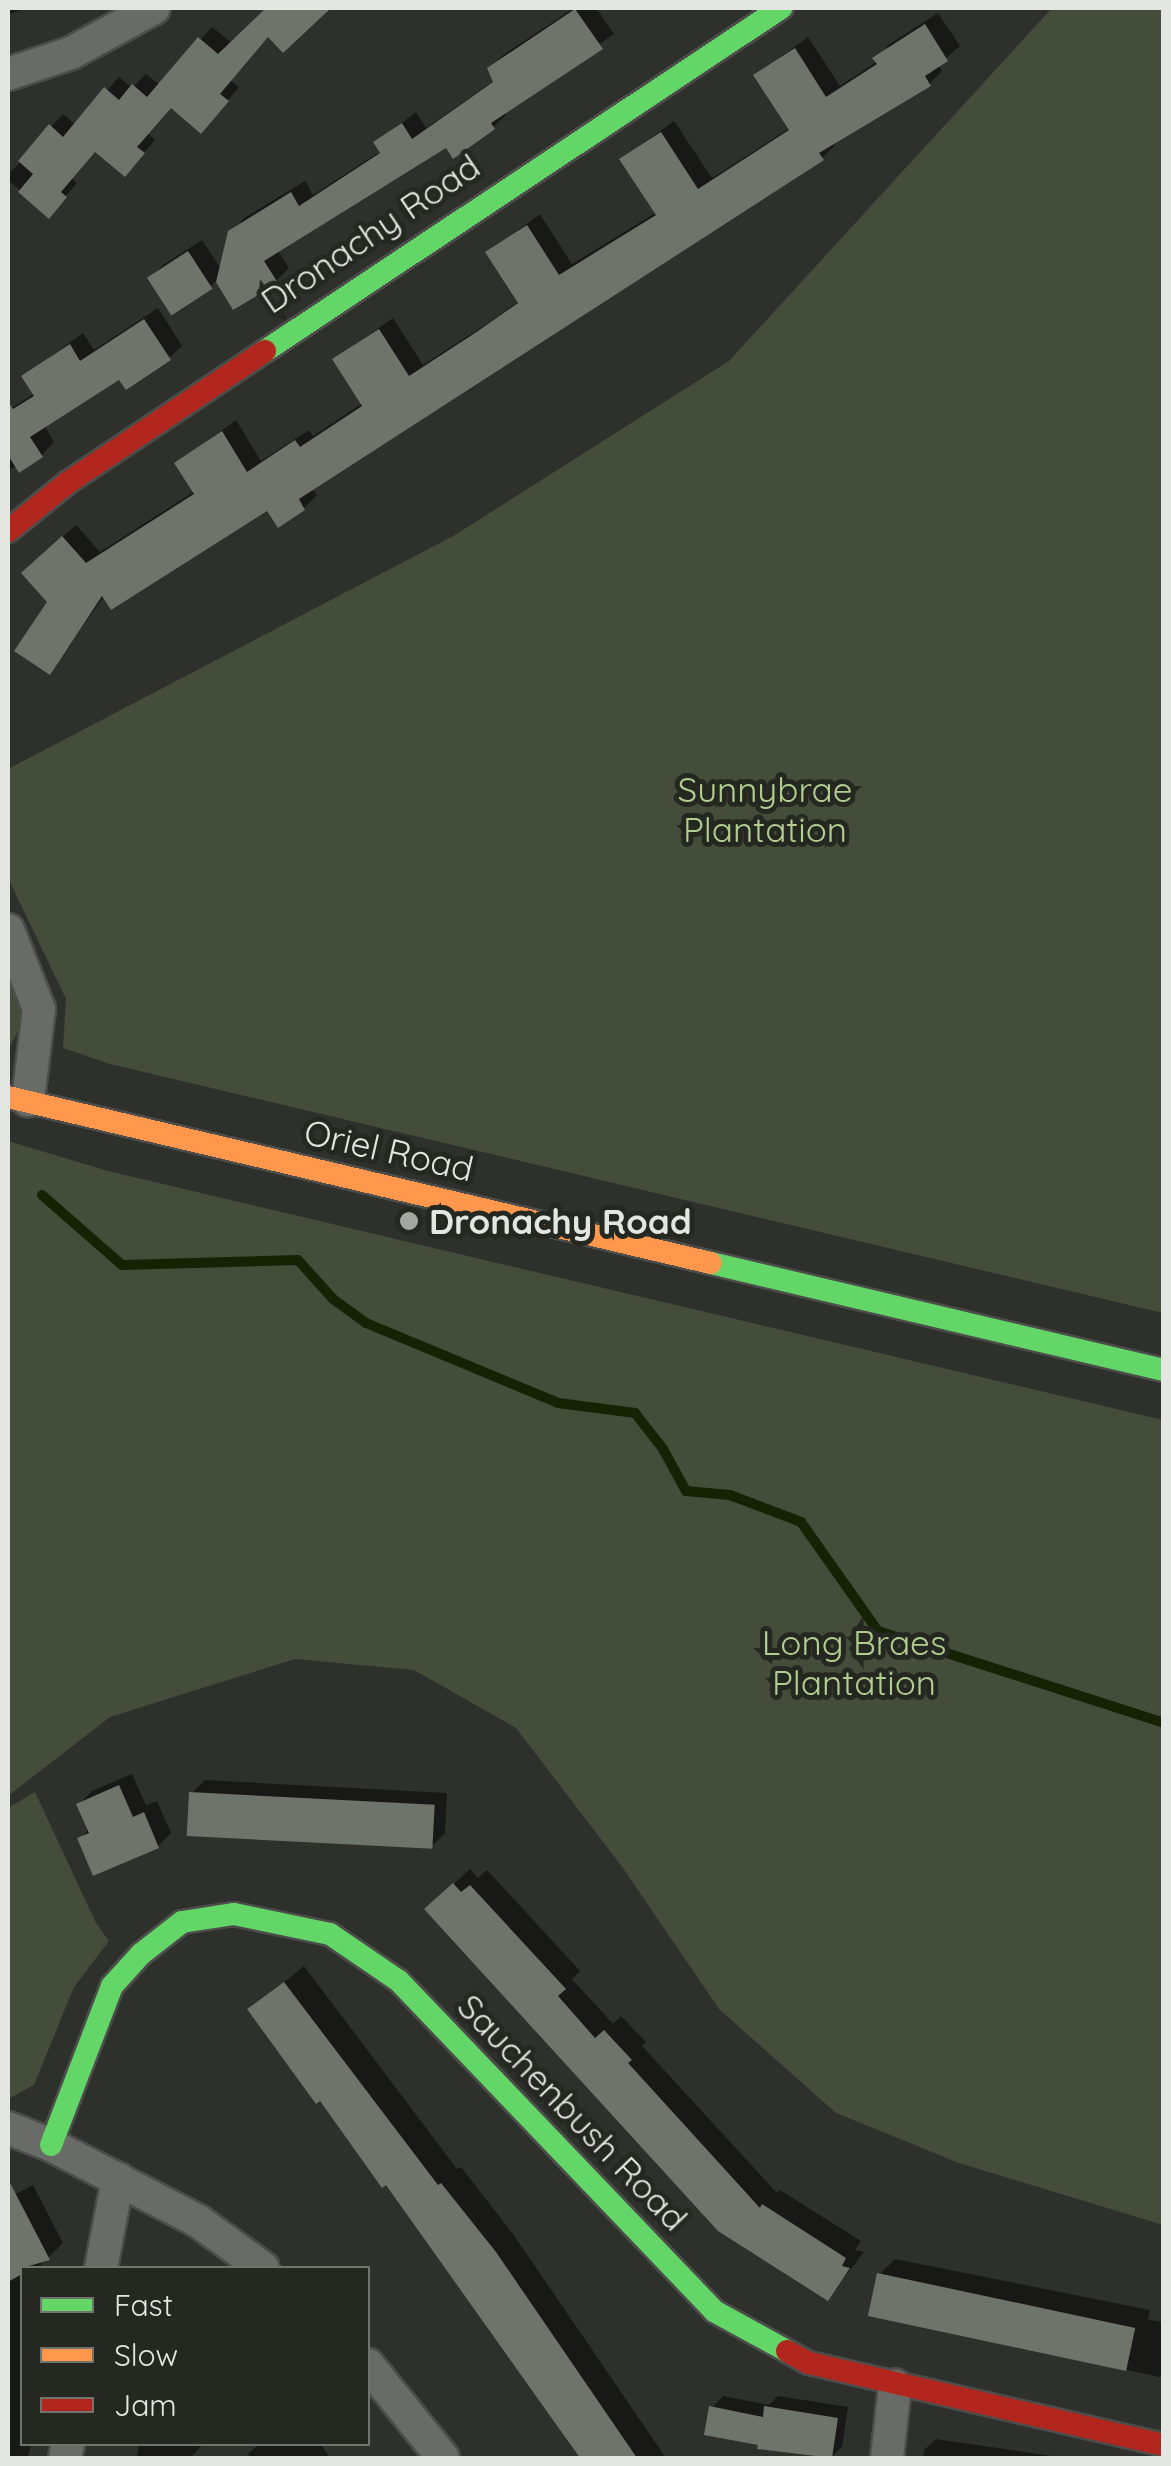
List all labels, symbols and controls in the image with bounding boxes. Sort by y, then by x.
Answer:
street label: Dronachy Road [253,144,487,322]
park label: Sunnybrae Plantation [678,768,852,850]
street label: Oriel Road [300,1110,478,1190]
place label: Dronachy Road [429,1200,692,1242]
marker: Dronachy Road [398,1210,420,1232]
park label: Long Braes Plantation [762,1621,946,1703]
street label: Sauchenbush Road [449,1985,697,2239]
legend [20,2266,370,2446]
text: Fast [114,2286,173,2324]
text: Slow [114,2336,178,2374]
text: Jam [114,2386,177,2424]

